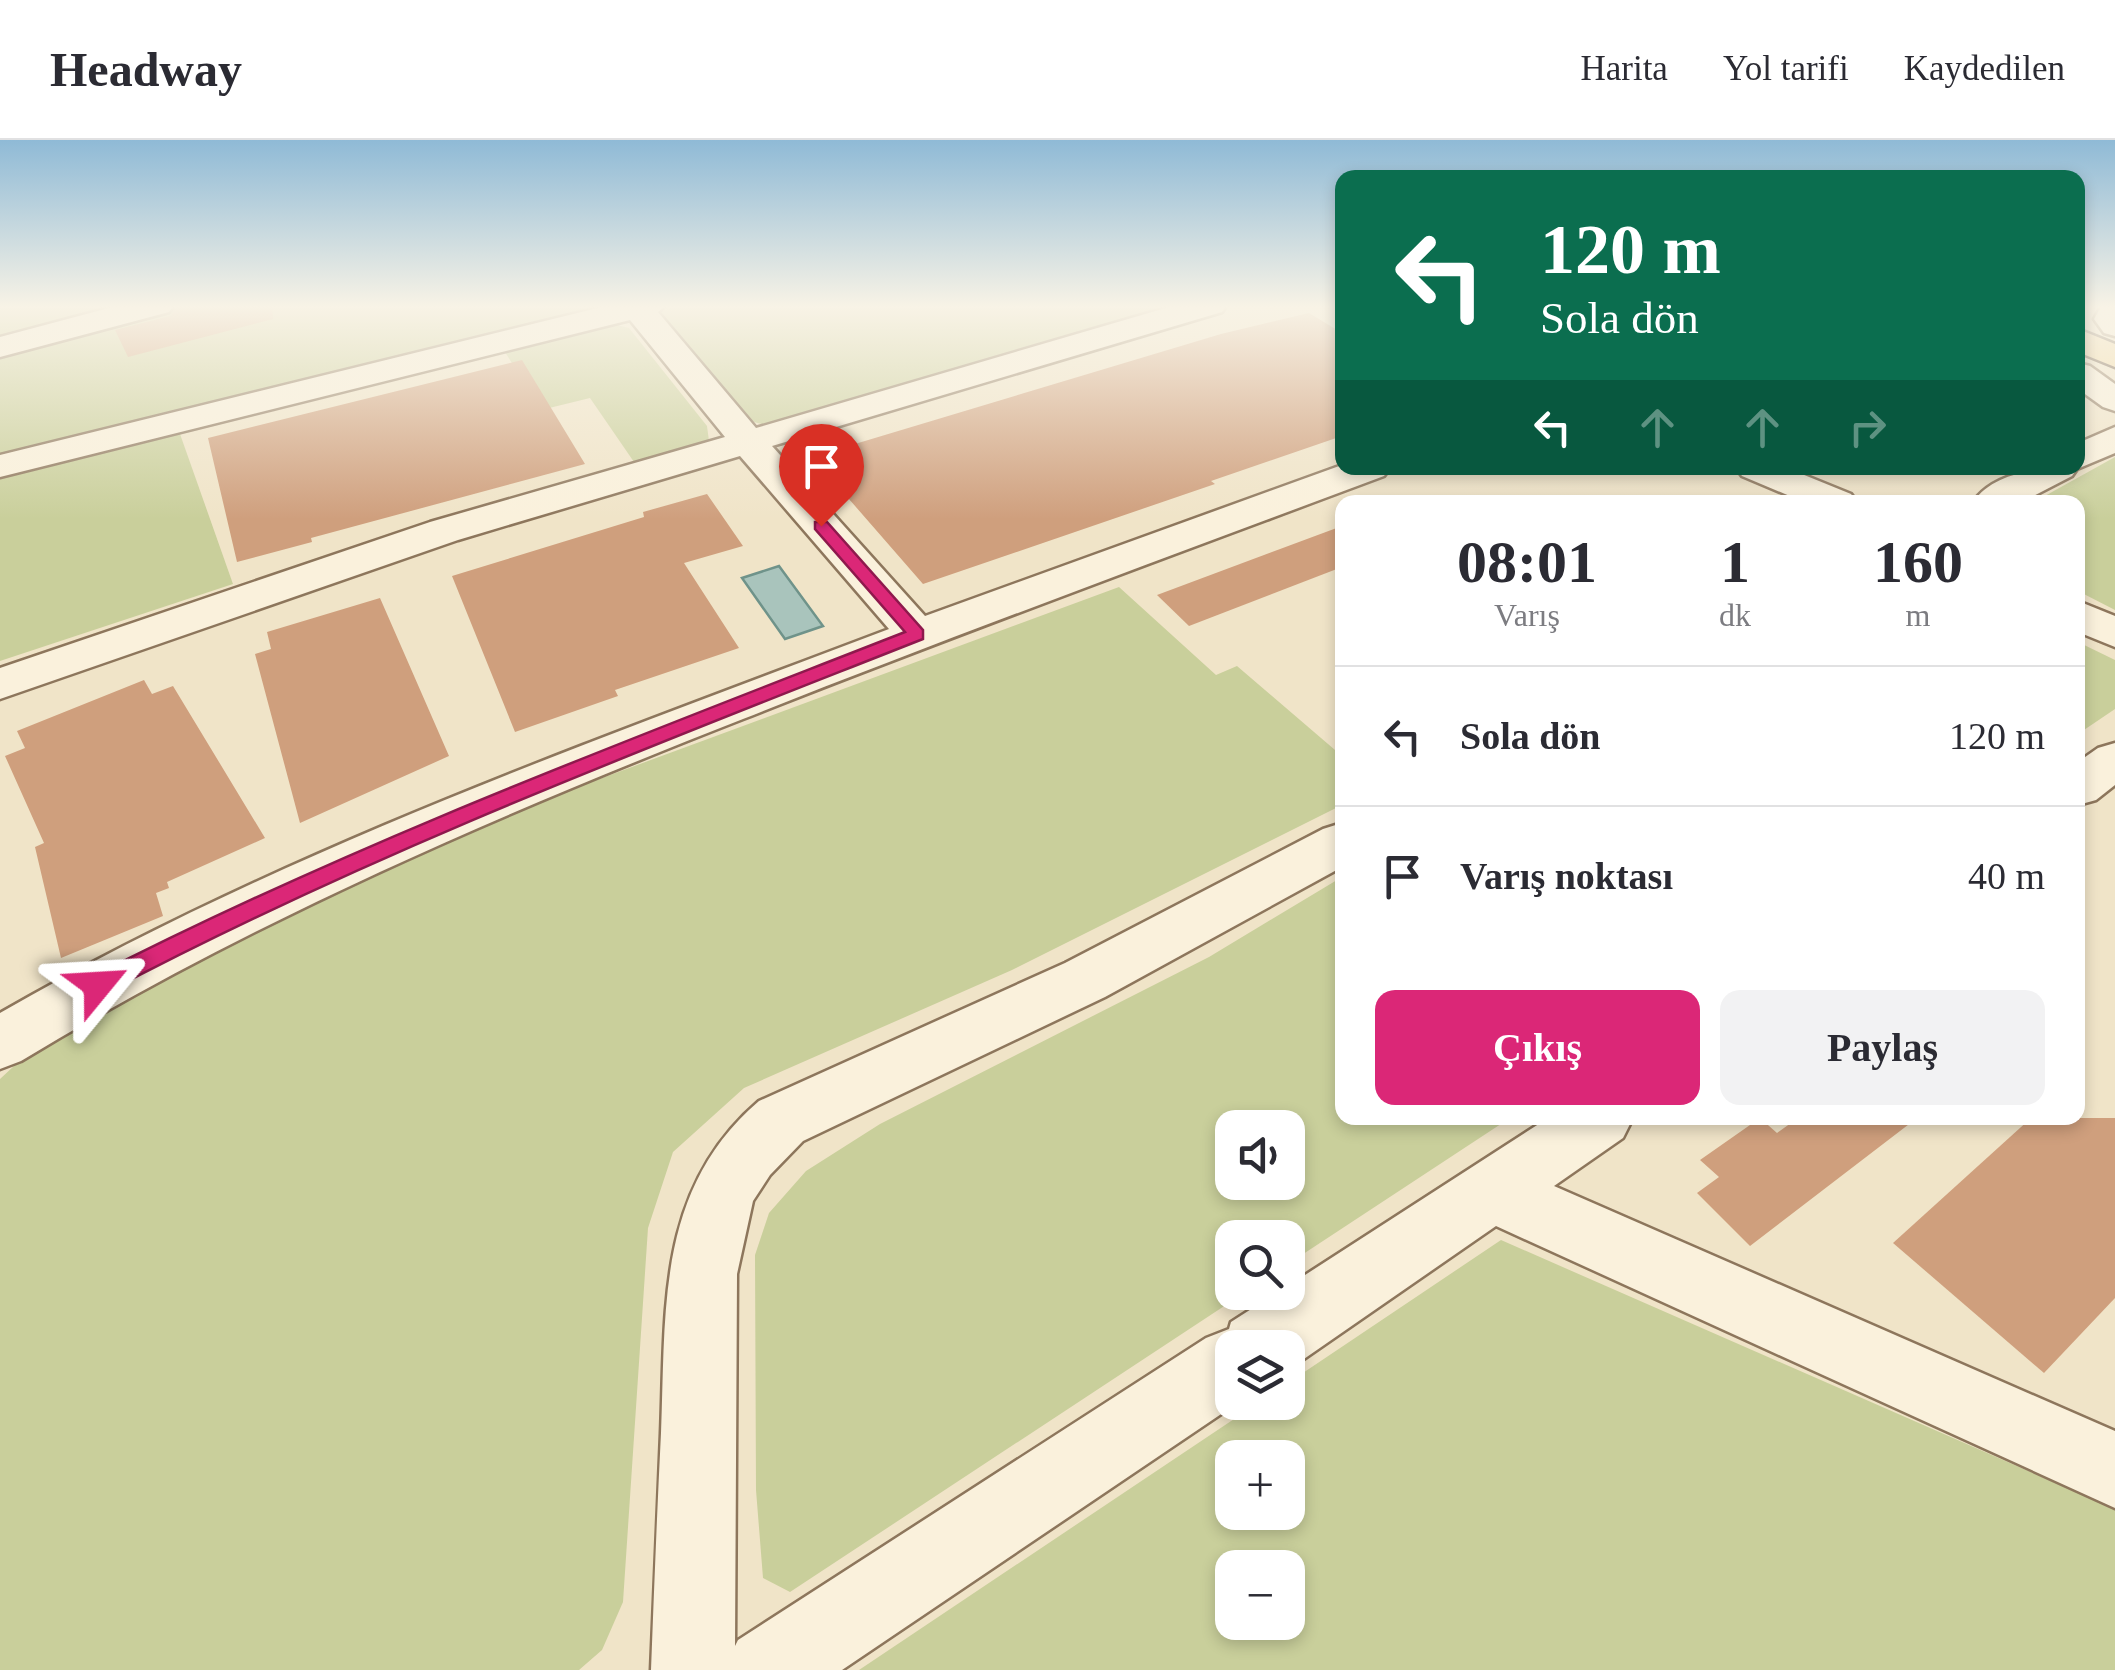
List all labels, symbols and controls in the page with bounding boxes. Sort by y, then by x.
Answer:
text: Headway [50,43,242,96]
text: Harita [1580,49,1668,88]
text: Yol tarifi [1723,49,1849,88]
text: Kaydedilen [1904,49,2065,88]
icon: left [1375,210,1505,340]
text: 120 m [1540,211,1721,288]
text: Sola dön [1540,293,1699,343]
icon: left [1525,400,1580,455]
icon: ahead [1630,400,1685,455]
icon: ahead [1735,400,1790,455]
icon: right [1840,400,1895,455]
pin [779,424,864,527]
icon: arrive [794,439,849,494]
text: 08:01 [1457,529,1597,595]
text: 1 [1720,529,1750,595]
text: 160 [1873,529,1963,595]
text: Varış [1494,597,1560,633]
text: dk [1719,597,1751,633]
text: m [1906,597,1930,633]
icon: left [1375,709,1430,764]
text: Sola dön [1460,715,1600,757]
text: 120 m [1949,715,2045,757]
icon: arrive [1375,849,1430,904]
text: Varış noktası [1460,855,1673,897]
text: 40 m [1968,855,2045,897]
position arrow [46,933,150,1037]
button: Çıkış [1375,990,1700,1105]
button: Paylaş [1720,990,2045,1105]
map controls [1215,1110,1305,1640]
button: sound [1215,1110,1305,1200]
button: search [1215,1220,1305,1310]
button: layers [1215,1330,1305,1420]
button: + [1215,1440,1305,1530]
button: − [1215,1550,1305,1640]

